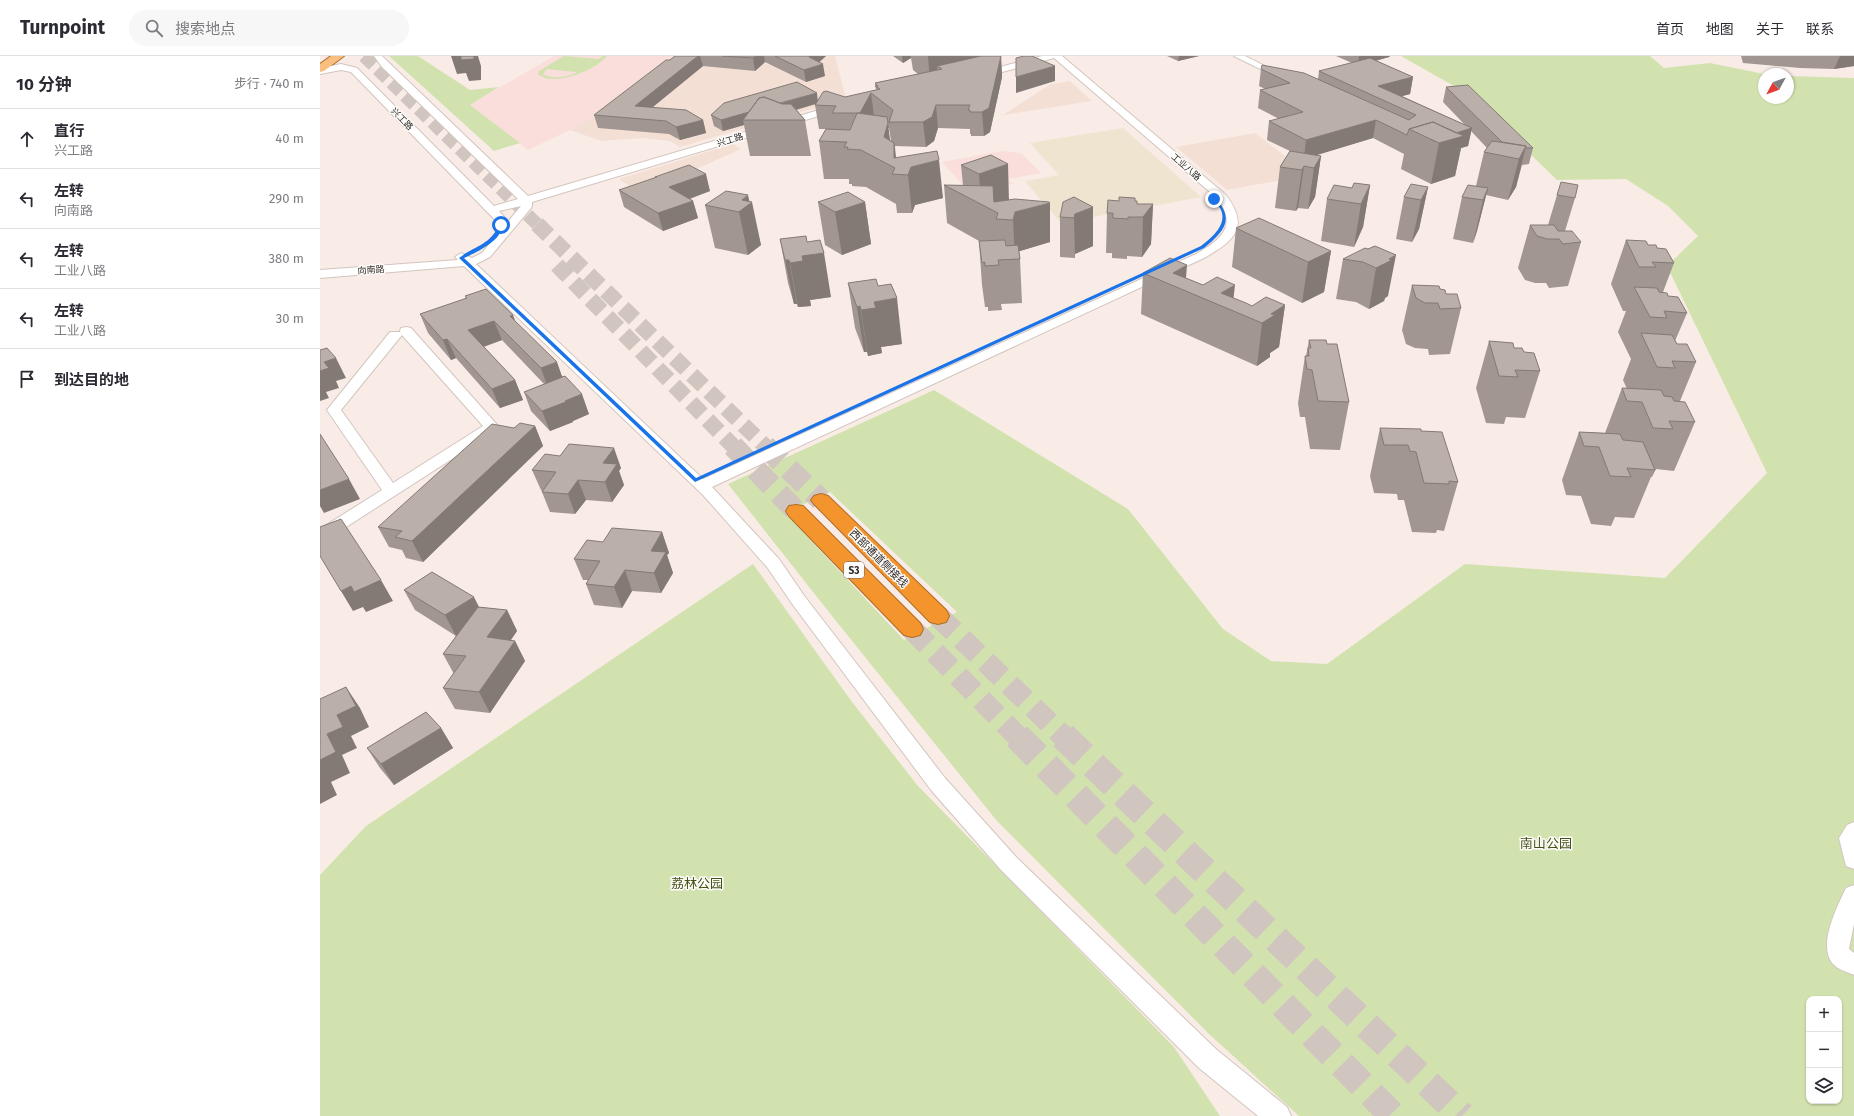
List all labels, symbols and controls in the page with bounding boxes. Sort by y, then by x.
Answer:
search box [129,10,409,46]
text: Turnpoint [20,16,105,39]
icon: search [143,17,165,39]
text: 搜索地点 [175,20,235,38]
text: 首页 [1656,21,1684,38]
text: 地图 [1706,21,1734,38]
text: 关于 [1756,21,1784,38]
text: 联系 [1806,21,1834,38]
north arrow [1758,68,1794,104]
text: 10 分钟 [16,74,72,95]
text: 步行 · 740 m [234,76,304,91]
street label: 兴工路 [389,106,415,132]
text: 直行 [54,122,84,140]
icon: ahead [16,128,38,150]
text: 40 m [275,131,304,146]
street label: 兴工路 [716,131,744,149]
text: 兴工路 [54,143,93,158]
street label: 工业八路 [1169,151,1203,183]
text: 左转 [54,182,84,200]
icon: left [16,188,38,210]
route end [1205,190,1223,208]
text: 290 m [269,191,304,206]
text: 向南路 [54,203,93,218]
route start [492,216,510,234]
text: 左转 [54,242,84,260]
icon: left [16,248,38,270]
text: 380 m [269,251,304,266]
text: 工业八路 [54,263,106,278]
street label: 向南路 [357,264,385,276]
text: 左转 [54,302,84,320]
icon: left [16,308,38,330]
text: 30 m [276,311,304,326]
text: 工业八路 [54,323,106,338]
icon: arrive [16,368,38,390]
text: 到达目的地 [54,371,129,389]
street label: 西部通道侧接线 [847,527,910,590]
road number: S3 [844,562,864,578]
park label: 南山公园 [1520,836,1572,851]
park label: 荔林公园 [671,876,723,891]
map controls [1806,996,1842,1104]
button: + [1806,996,1842,1032]
button: − [1806,1032,1842,1068]
button: layers [1806,1068,1842,1104]

